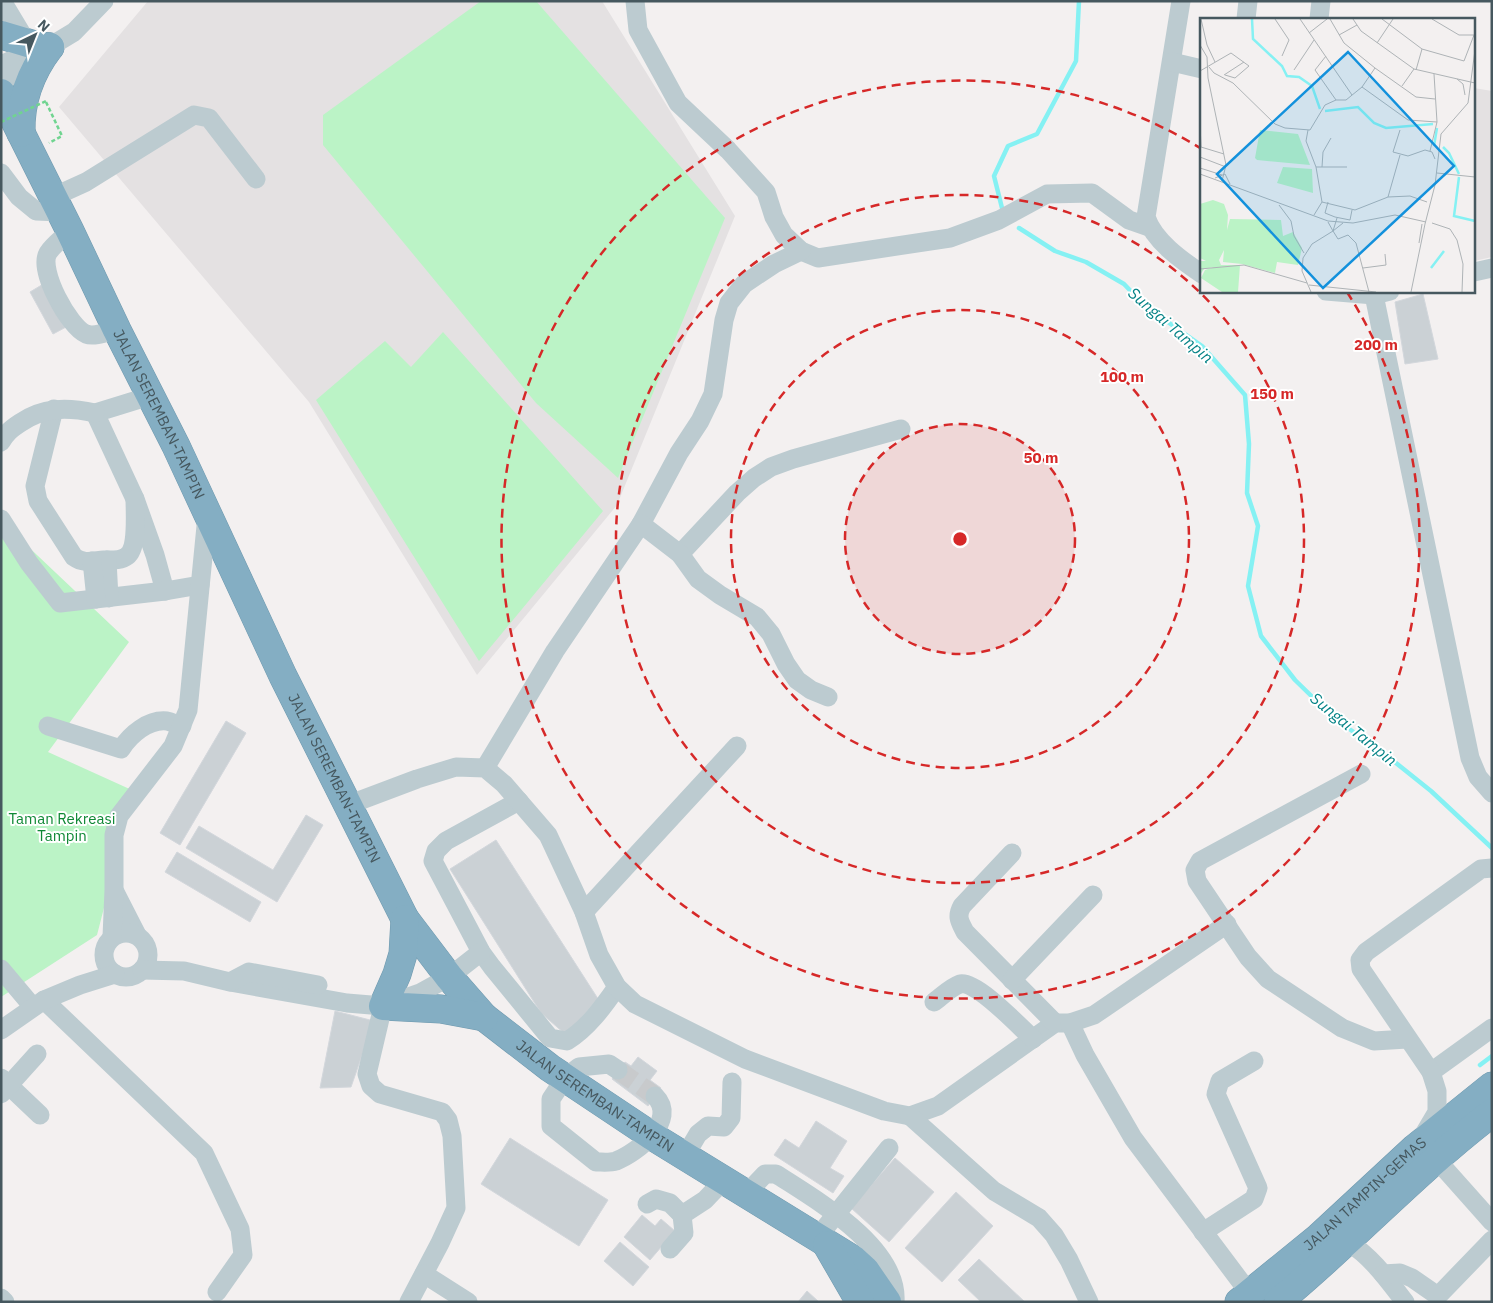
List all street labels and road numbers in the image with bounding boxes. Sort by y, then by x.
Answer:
street label: JALAN SEREMBAN-TAMPIN [109,326,209,502]
street label: JALAN SEREMBAN-TAMPIN [284,690,385,866]
street label: JALAN SEREMBAN-TAMPIN [512,1035,678,1156]
street label: JALAN TAMPIN-GEMAS [1299,1133,1430,1255]

